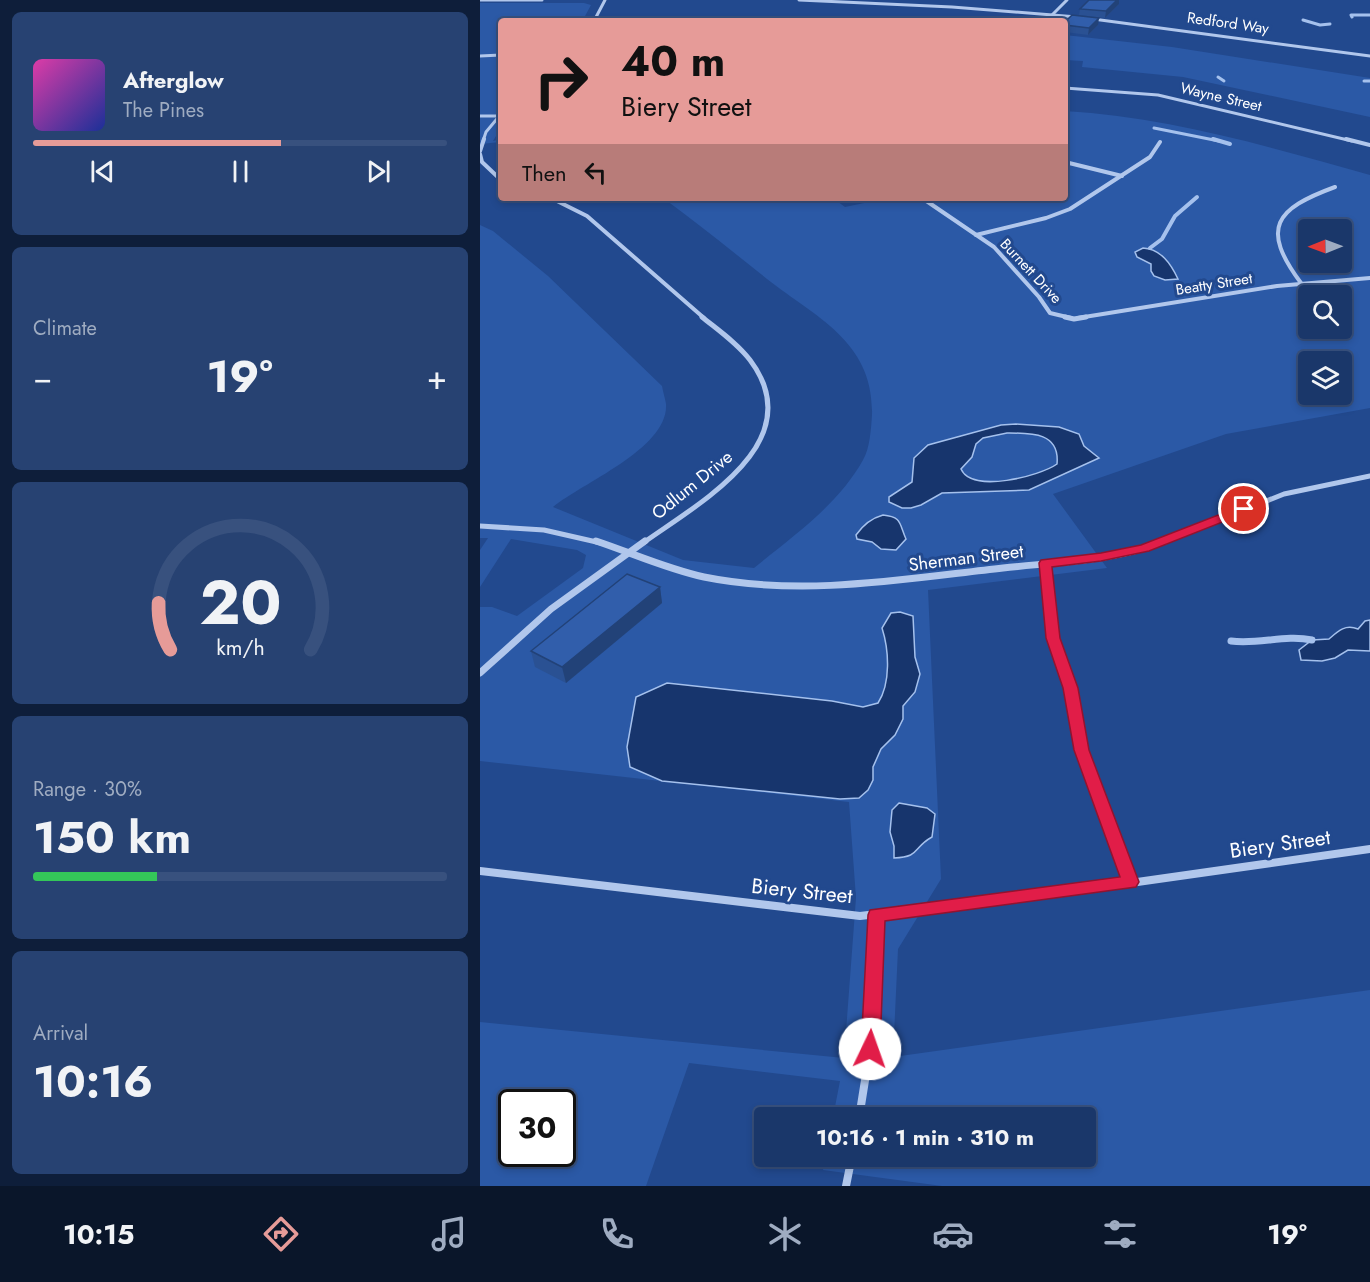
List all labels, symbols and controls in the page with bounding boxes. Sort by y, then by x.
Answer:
street label: Redford Way [1186,6,1271,40]
text: 40 m [621,31,725,92]
icon: right [522,42,600,120]
text: Afterglow [123,64,224,96]
street label: Wayne Street [1178,77,1264,117]
text: Biery Street [621,87,751,126]
text: The Pines [123,96,204,125]
icon: previous [86,155,119,188]
icon: pause [224,155,257,188]
icon: next [362,155,395,188]
icon: left [579,156,612,189]
text: Then [522,157,567,189]
north arrow [1298,219,1352,273]
map controls [1298,219,1352,405]
street label: Burnett Drive [995,233,1067,309]
street label: Beatty Street [1174,267,1254,301]
button: search [1298,285,1352,339]
text: Climate [33,314,97,343]
text: 19° [206,344,273,409]
button: layers [1298,351,1352,405]
text: − [33,354,52,401]
text: + [427,354,447,401]
street label: Odlum Drive [646,444,738,526]
pin [1218,483,1269,534]
icon: arrive [1227,492,1260,525]
street label: Sherman Street [907,538,1025,578]
text: 20 [199,557,281,647]
text: km/h [216,632,264,663]
text: Range · 30% [33,775,142,804]
text: 150 km [33,805,191,870]
street label: Biery Street [1228,822,1332,866]
street label: Biery Street [750,871,854,911]
position arrow [838,1017,902,1081]
text: Arrival [33,1019,88,1048]
text: 10:16 [33,1049,153,1114]
speed limit sign: 30 [498,1089,576,1167]
text: 10:16 · 1 min · 310 m [816,1121,1034,1153]
icon: directions [260,1213,302,1255]
icon: music [428,1213,470,1255]
icon: phone [596,1213,638,1255]
icon: climate [764,1213,806,1255]
icon: car [932,1213,974,1255]
icon: filters [1099,1213,1141,1255]
text: 10:15 [63,1215,134,1254]
text: 19° [1267,1215,1307,1254]

